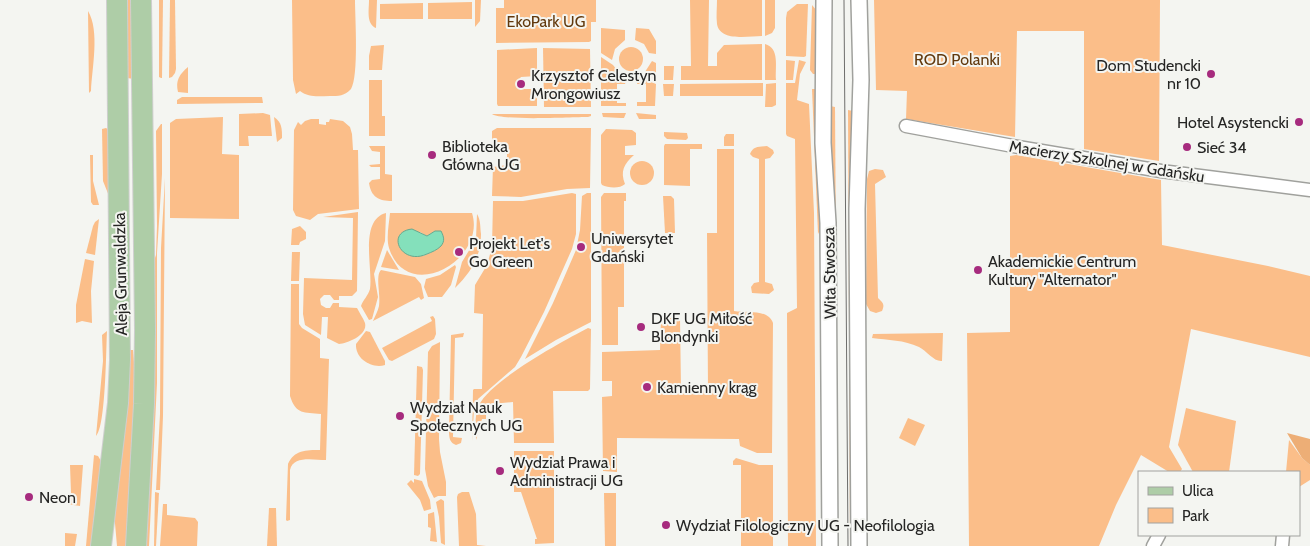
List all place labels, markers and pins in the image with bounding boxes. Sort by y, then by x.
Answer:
place label: Dom Studencki nr 10 [1096,56,1201,93]
place label: Krzysztof Celestyn Mrongowiusz [531,66,657,103]
marker: Dom Studencki nr 10 [1205,68,1217,80]
marker: Krzysztof Celestyn Mrongowiusz [515,78,527,90]
place label: Hotel Asystencki [1177,113,1289,132]
marker: Hotel Asystencki [1293,116,1305,128]
place label: Biblioteka Główna UG [442,137,519,174]
place label: Sieć 34 [1197,138,1247,157]
marker: Sieć 34 [1181,141,1193,153]
marker: Biblioteka Główna UG [426,149,438,161]
place label: Uniwersytet Gdański [591,229,674,266]
place label: Projekt Let's Go Green [469,234,550,271]
marker: Uniwersytet Gdański [575,241,587,253]
marker: Projekt Let's Go Green [453,246,465,258]
place label: Akademickie Centrum Kultury "Alternator" [988,252,1136,289]
marker: Akademickie Centrum Kultury "Alternator" [972,264,984,276]
place label: DKF UG Miłość Blondynki [651,309,752,346]
marker: DKF UG Miłość Blondynki [635,321,647,333]
place label: Kamienny krąg [657,378,758,397]
marker: Kamienny krąg [641,381,653,393]
place label: Wydział Nauk Społecznych UG [410,398,522,435]
marker: Wydział Nauk Społecznych UG [394,410,406,422]
place label: Wydział Prawa i Administracji UG [510,453,623,490]
marker: Wydział Prawa i Administracji UG [494,465,506,477]
place label: Neon [39,488,76,507]
marker: Neon [23,491,35,503]
place label: Wydział Filologiczny UG - Neofilologia [676,516,935,535]
marker: Wydział Filologiczny UG - Neofilologia [660,519,672,531]

